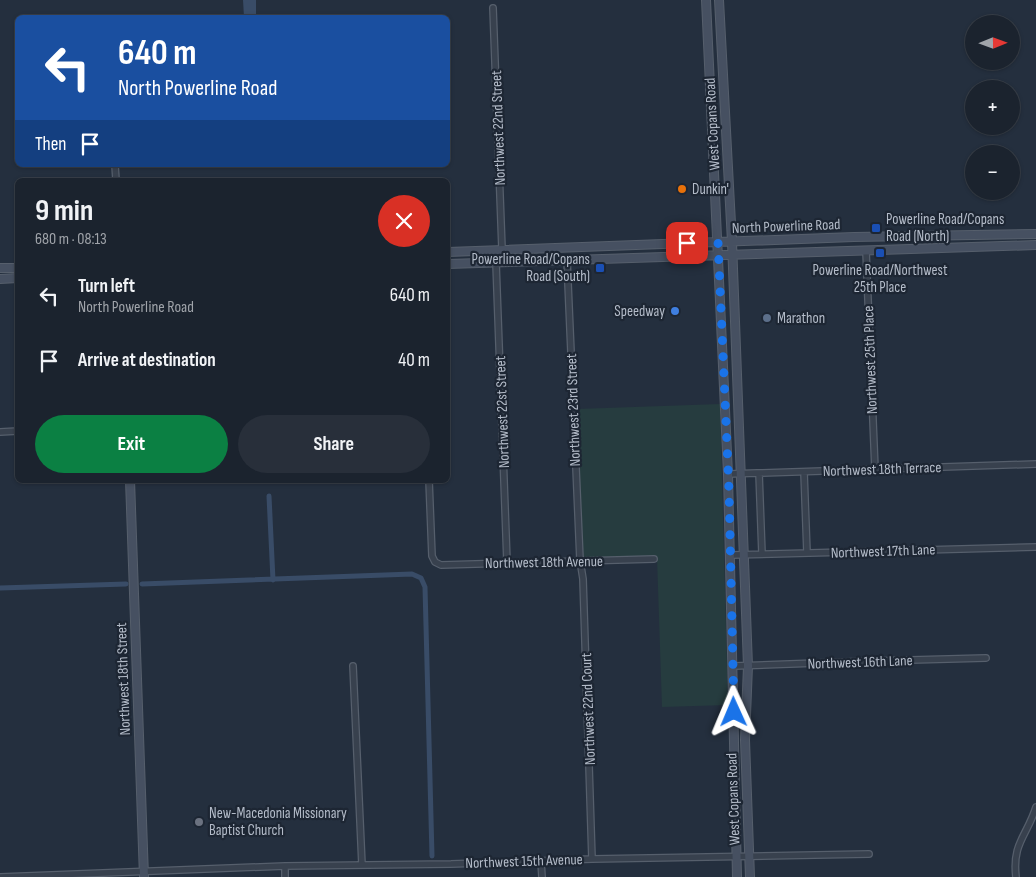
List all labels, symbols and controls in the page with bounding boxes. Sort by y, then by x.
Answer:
north arrow [965,15,1020,70]
map controls [965,15,1020,200]
text: 640 m [118,32,196,75]
icon: left [35,35,100,100]
street label: Northwest 22nd Street [487,70,510,186]
text: North Powerline Road [118,75,277,102]
street label: West Copans Road [701,77,724,171]
button: + [965,80,1020,135]
icon: arrive [76,130,104,158]
text: Then [35,133,66,156]
button: − [965,145,1020,200]
place label: Dunkin' [692,180,729,199]
marker: Dunkin' [676,183,688,195]
text: 9 min [35,193,93,229]
button: close [378,195,430,247]
place label: Powerline Road/Copans Road (North) [886,210,1004,246]
street label: North Powerline Road [731,215,841,238]
pin [666,222,708,264]
marker: Powerline Road/Copans Road (North) [870,222,882,234]
icon: arrive [673,229,701,257]
text: 680 m · 08:13 [35,230,107,249]
marker: Powerline Road/Northwest 25th Place [874,247,886,259]
place label: Powerline Road/Copans Road (South) [472,250,590,286]
place label: Powerline Road/Northwest 25th Place [813,261,948,297]
marker: Powerline Road/Copans Road (South) [594,262,606,274]
text: Turn left [78,275,135,298]
icon: left [35,282,63,310]
text: 640 m [390,284,430,307]
text: North Powerline Road [78,298,194,317]
place label: Speedway [614,302,665,321]
marker: Speedway [669,305,681,317]
street label: Northwest 25th Place [859,305,882,415]
place label: Marathon [777,309,825,328]
marker: Marathon [761,312,773,324]
icon: arrive [35,347,63,375]
text: Arrive at destination [78,349,216,372]
text: 40 m [398,349,430,372]
street label: Northwest 23rd Street [562,353,585,467]
street label: Northwest 22st Street [491,355,514,469]
button: Exit [35,415,228,473]
button: Share [238,415,430,473]
street label: Northwest 18th Terrace [822,458,942,481]
street label: Northwest 17th Lane [830,540,936,563]
street label: Northwest 18th Avenue [485,552,603,573]
street label: Northwest 18th Street [112,622,135,736]
street label: Northwest 16th Lane [807,651,913,674]
street label: Northwest 22nd Court [577,652,600,765]
position arrow [707,685,759,737]
street label: West Copans Road [722,752,745,845]
place label: New-Macedonia Missionary Baptist Church [209,804,347,840]
marker: New-Macedonia Missionary Baptist Church [193,816,205,828]
street label: Northwest 15th Avenue [465,850,583,873]

